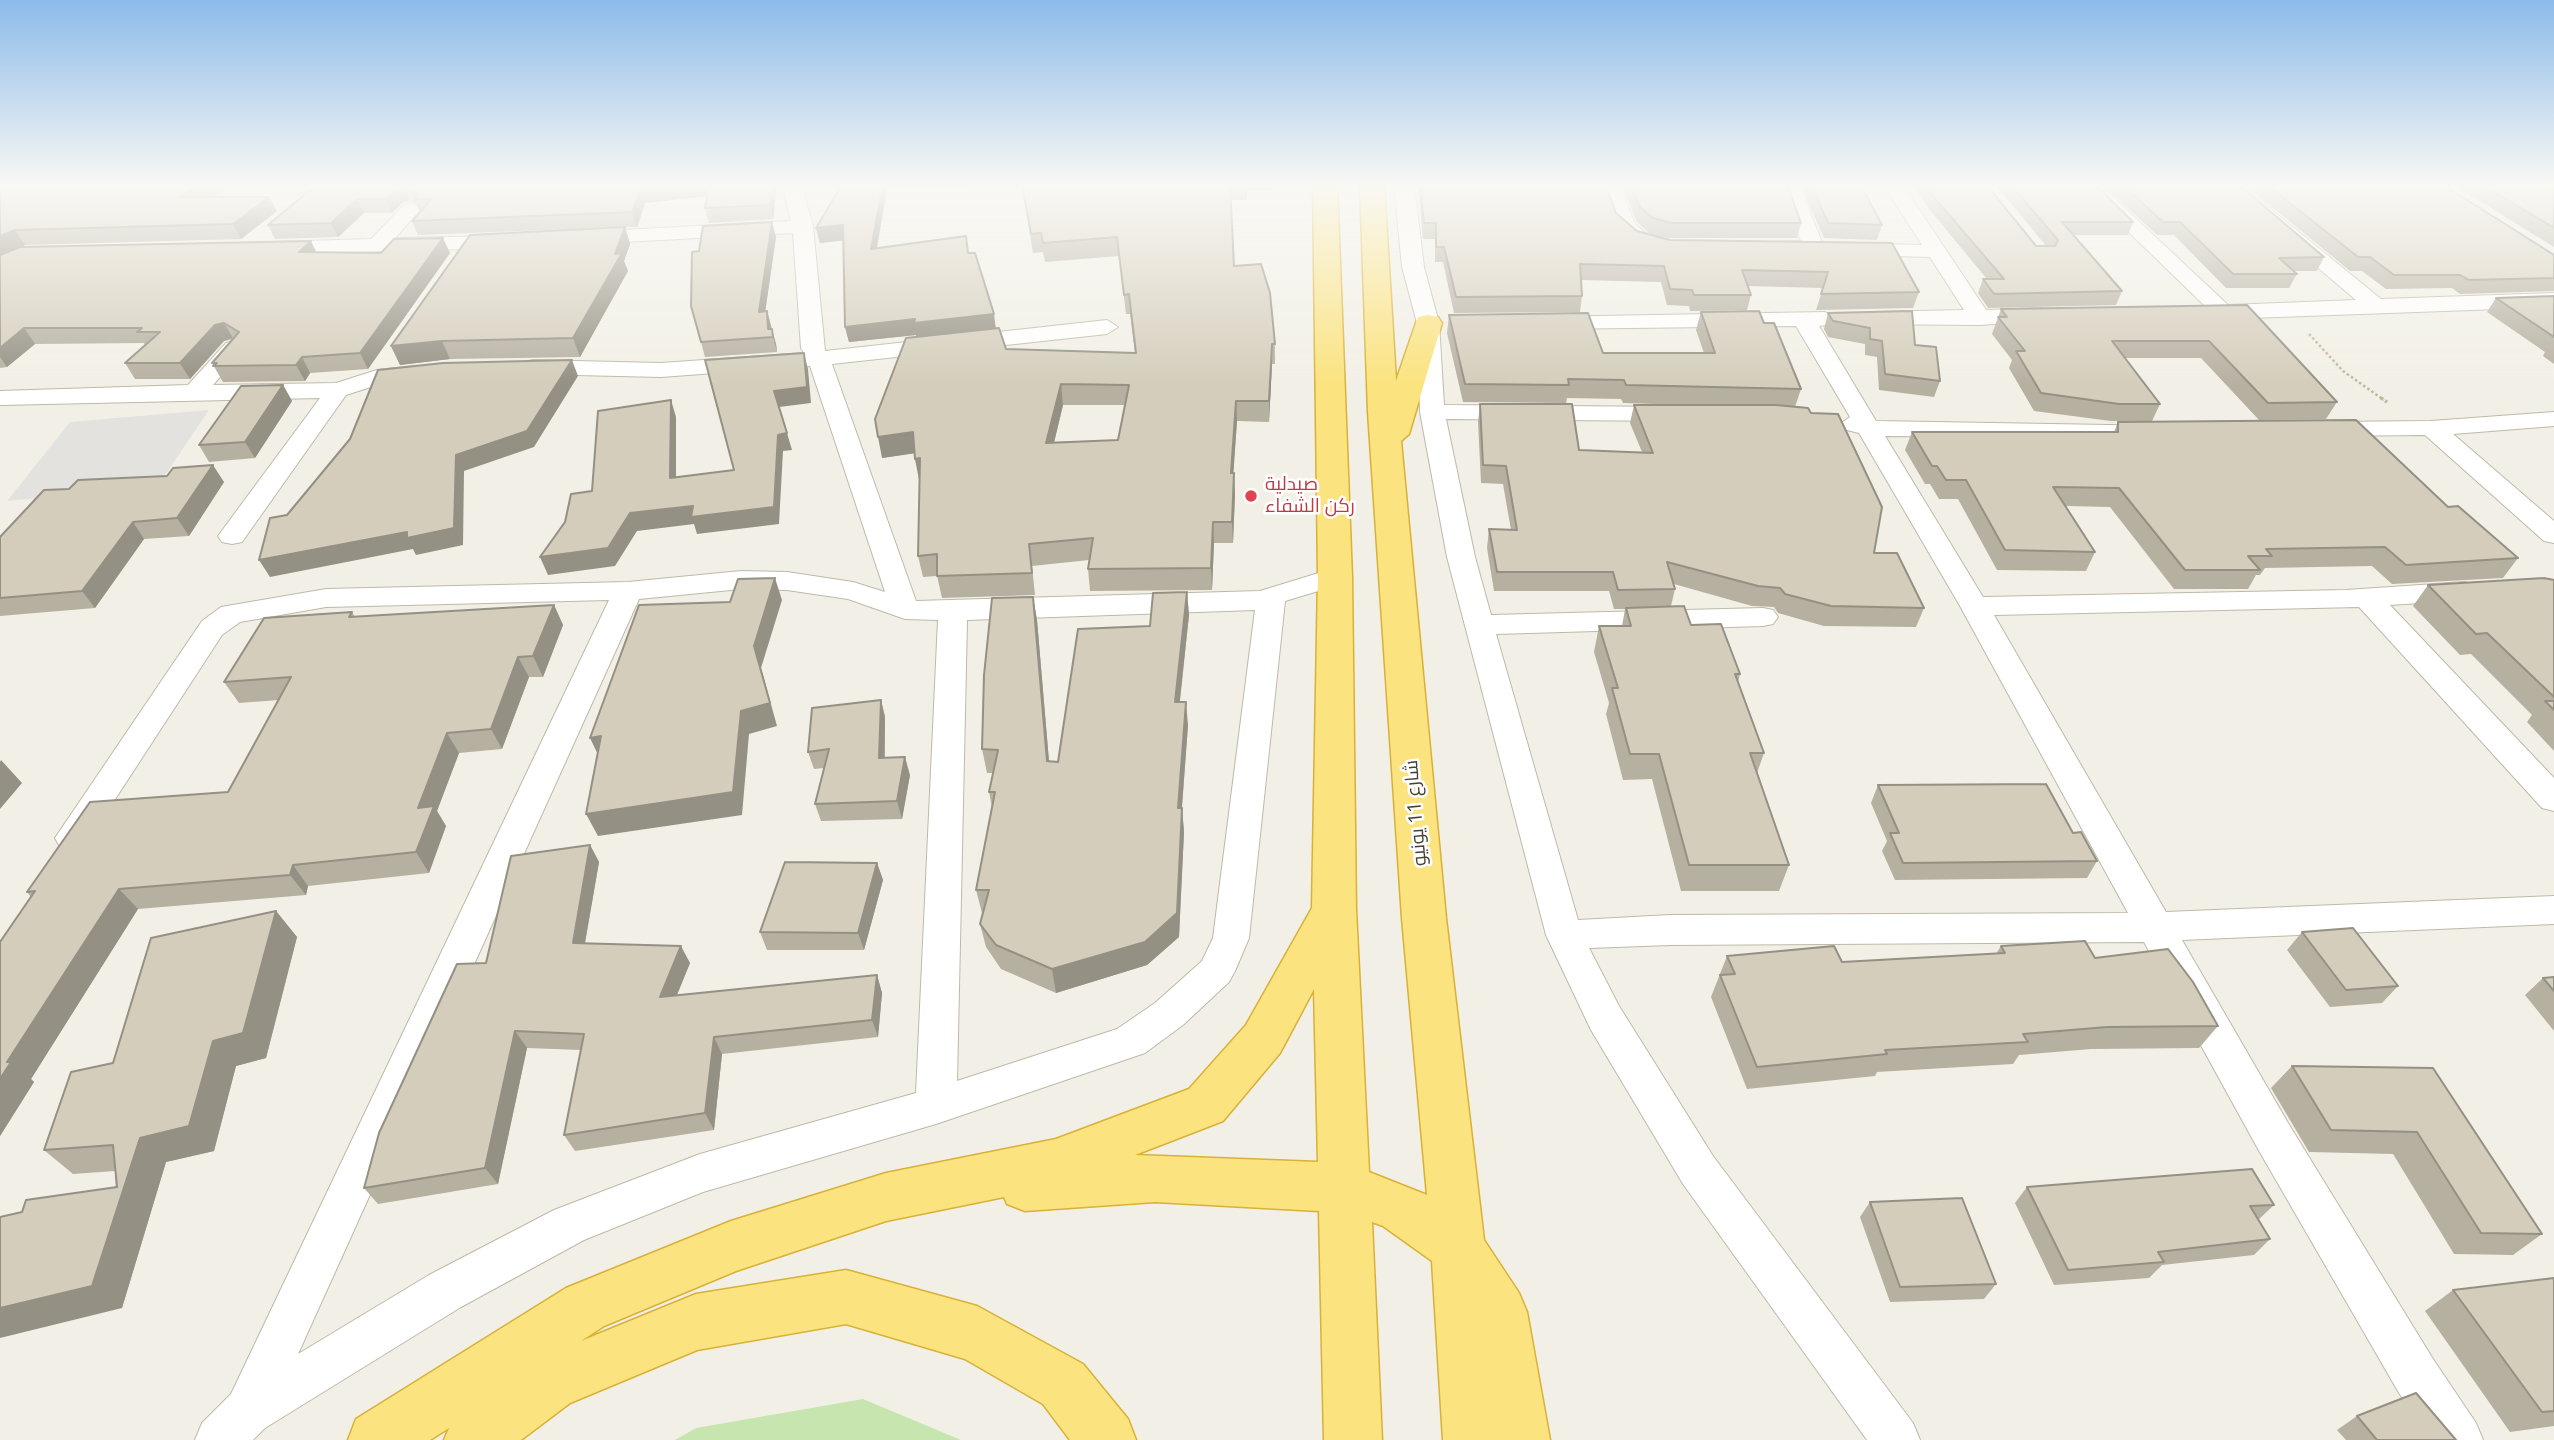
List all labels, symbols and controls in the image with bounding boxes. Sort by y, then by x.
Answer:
place label: صيدلية ركن الشفاء [1265,474,1355,518]
marker: صيدلية ركن الشفاء [1243,488,1259,504]
street label: شارع 11 يونيو [1400,759,1432,867]

